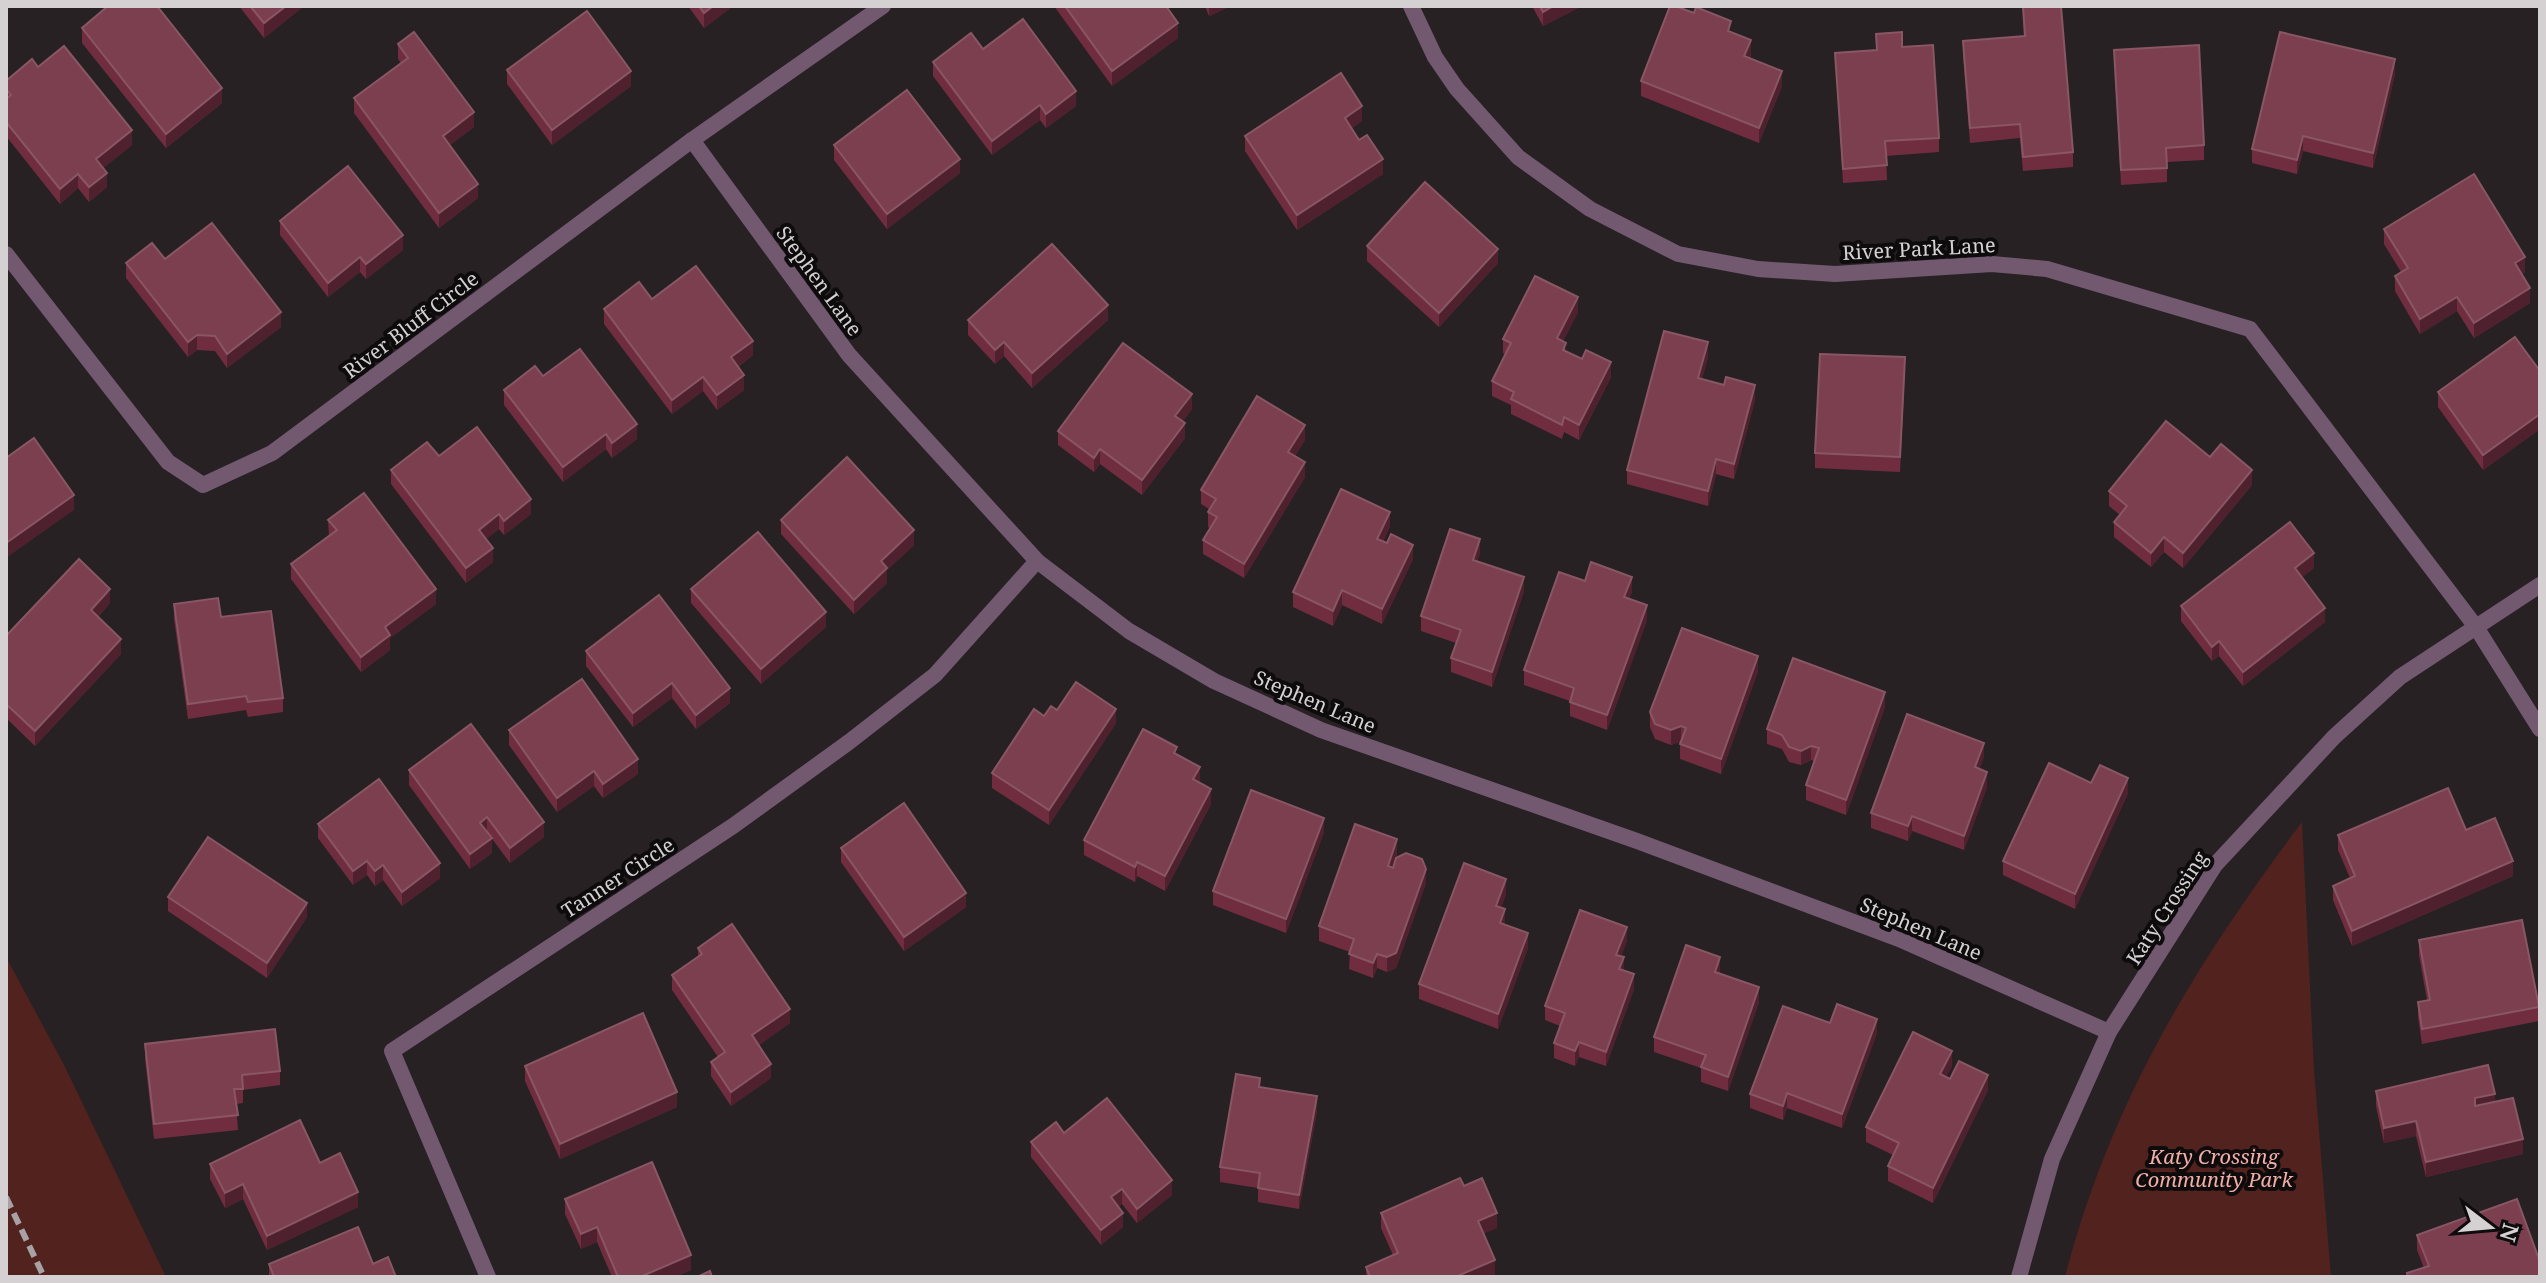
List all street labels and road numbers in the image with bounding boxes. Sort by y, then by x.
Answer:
street label: Stephen Lane [770,220,868,341]
street label: River Park Lane [1842,231,1996,266]
street label: River Bluff Circle [338,265,484,384]
street label: Stephen Lane [1250,664,1380,739]
street label: Tanner Circle [556,831,679,924]
street label: Katy Crossing [2120,846,2213,970]
street label: Stephen Lane [1856,891,1986,966]

